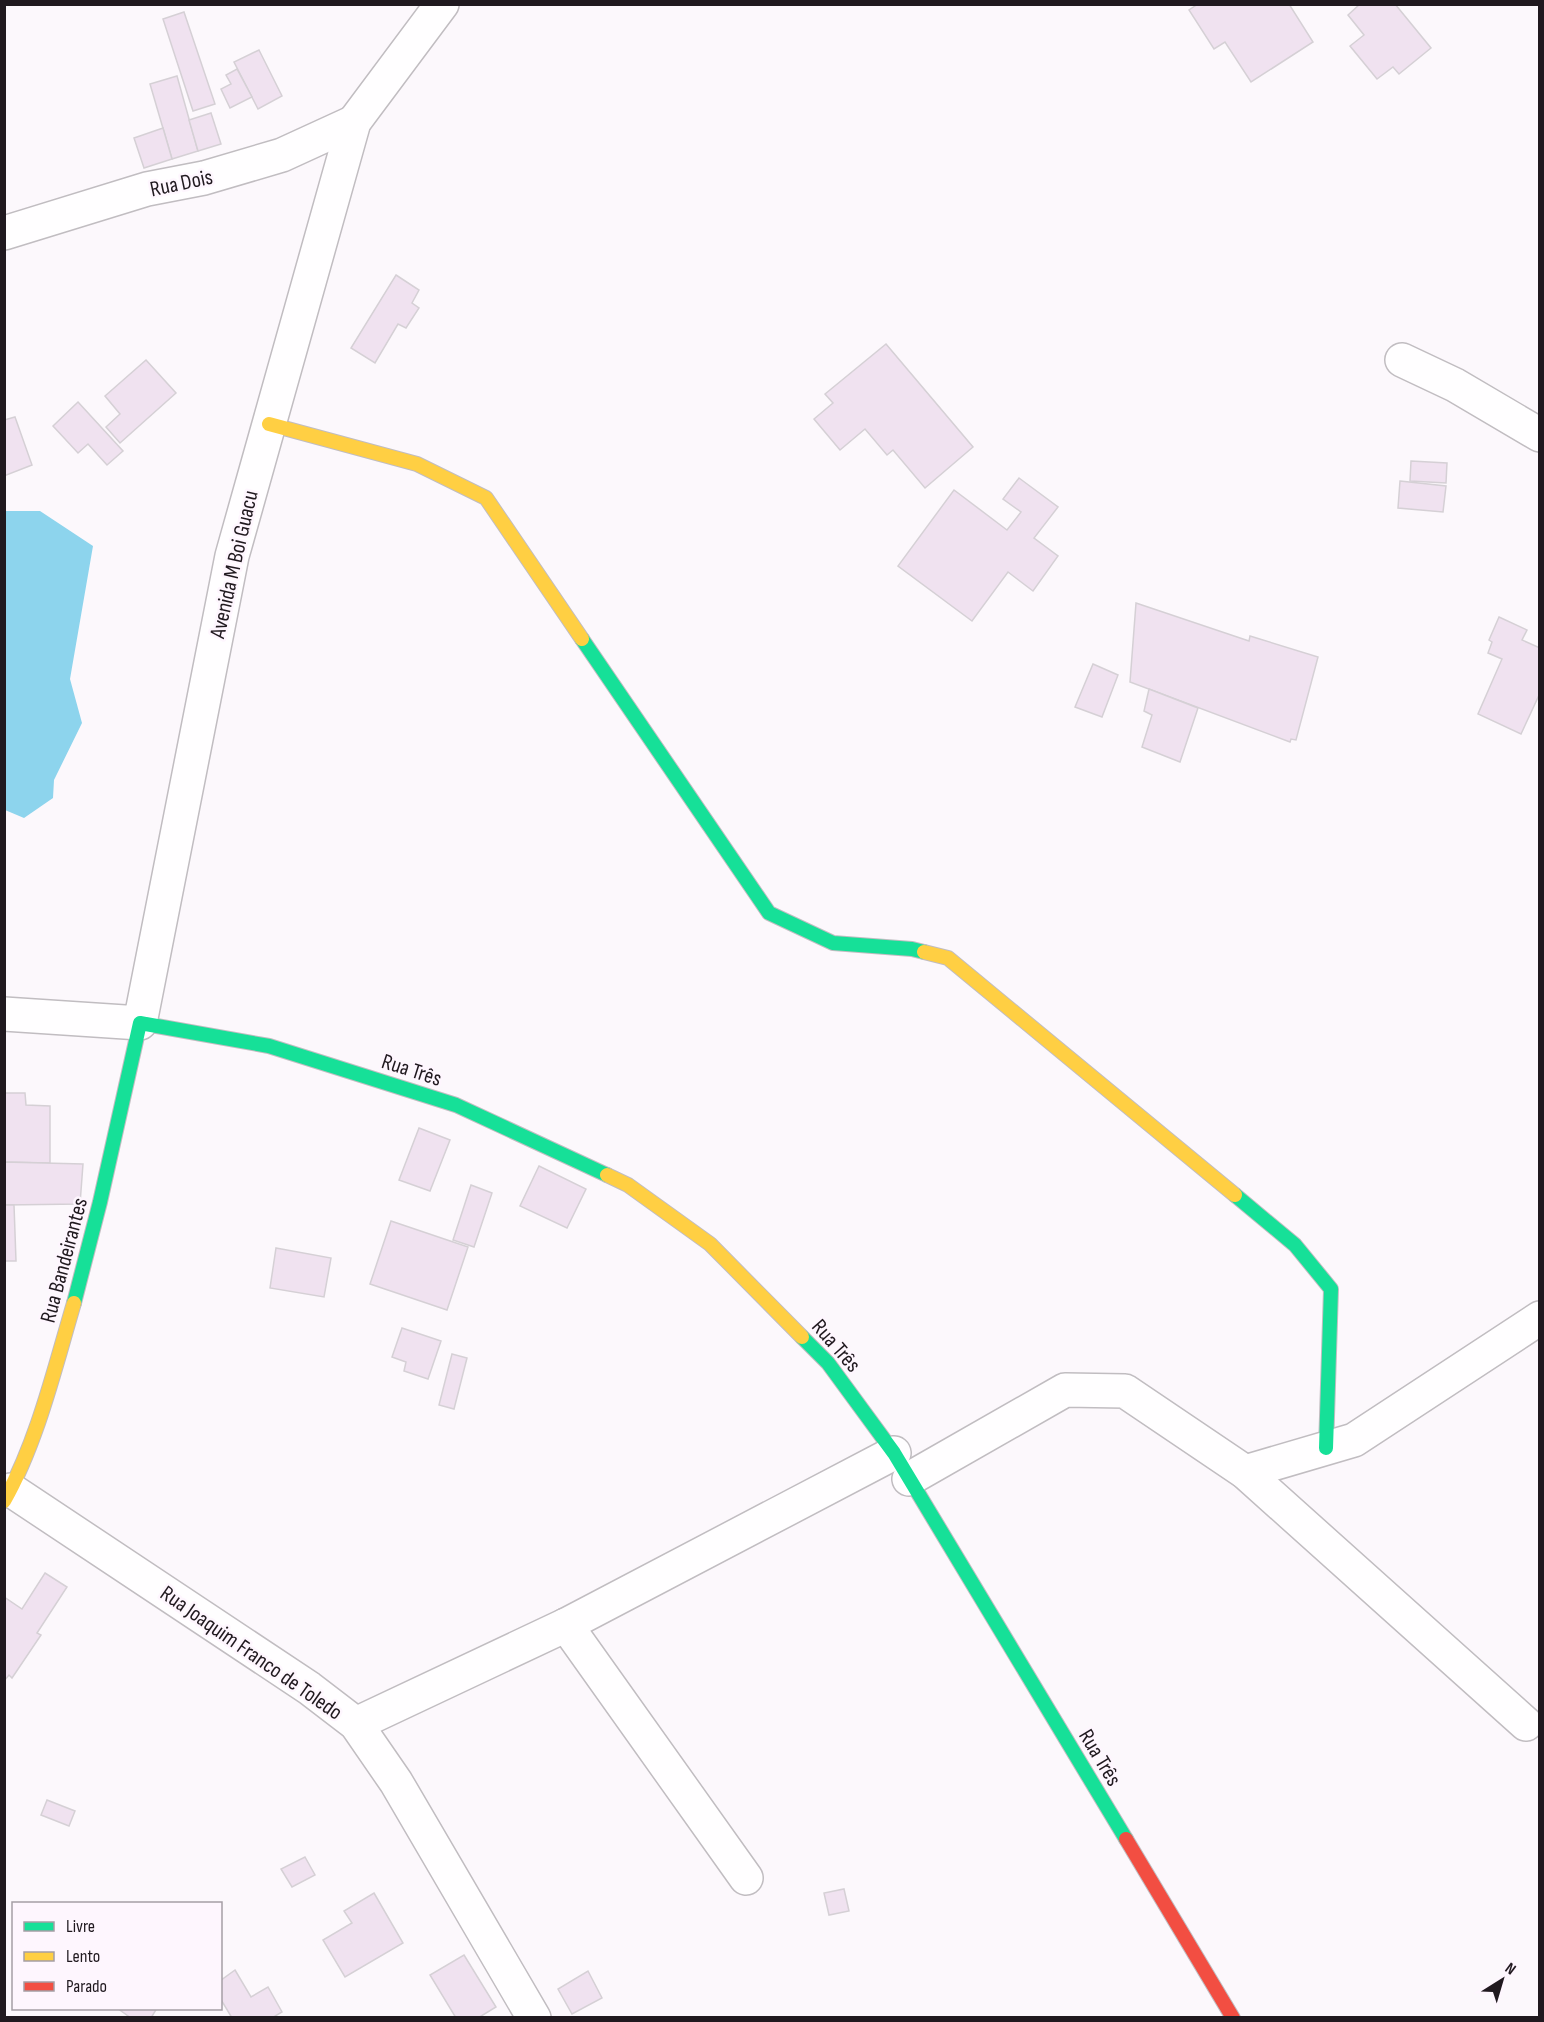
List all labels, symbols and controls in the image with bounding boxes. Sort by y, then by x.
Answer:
street label: Rua Dois [148,164,215,203]
street label: Avenida M Boi Guacu [204,488,265,642]
street label: Rua Três [378,1048,445,1093]
street label: Rua Bandeirantes [35,1195,94,1326]
street label: Rua Três [806,1314,866,1378]
street label: Rua Joaquim Franco de Toledo [155,1580,347,1726]
street label: Rua Três [1072,1725,1127,1791]
legend [12,1902,222,2010]
text: Livre [66,1916,95,1937]
text: Lento [66,1946,100,1967]
north arrow [1472,1950,1532,2010]
text: N [1501,1959,1519,1979]
text: Parado [66,1976,107,1997]

